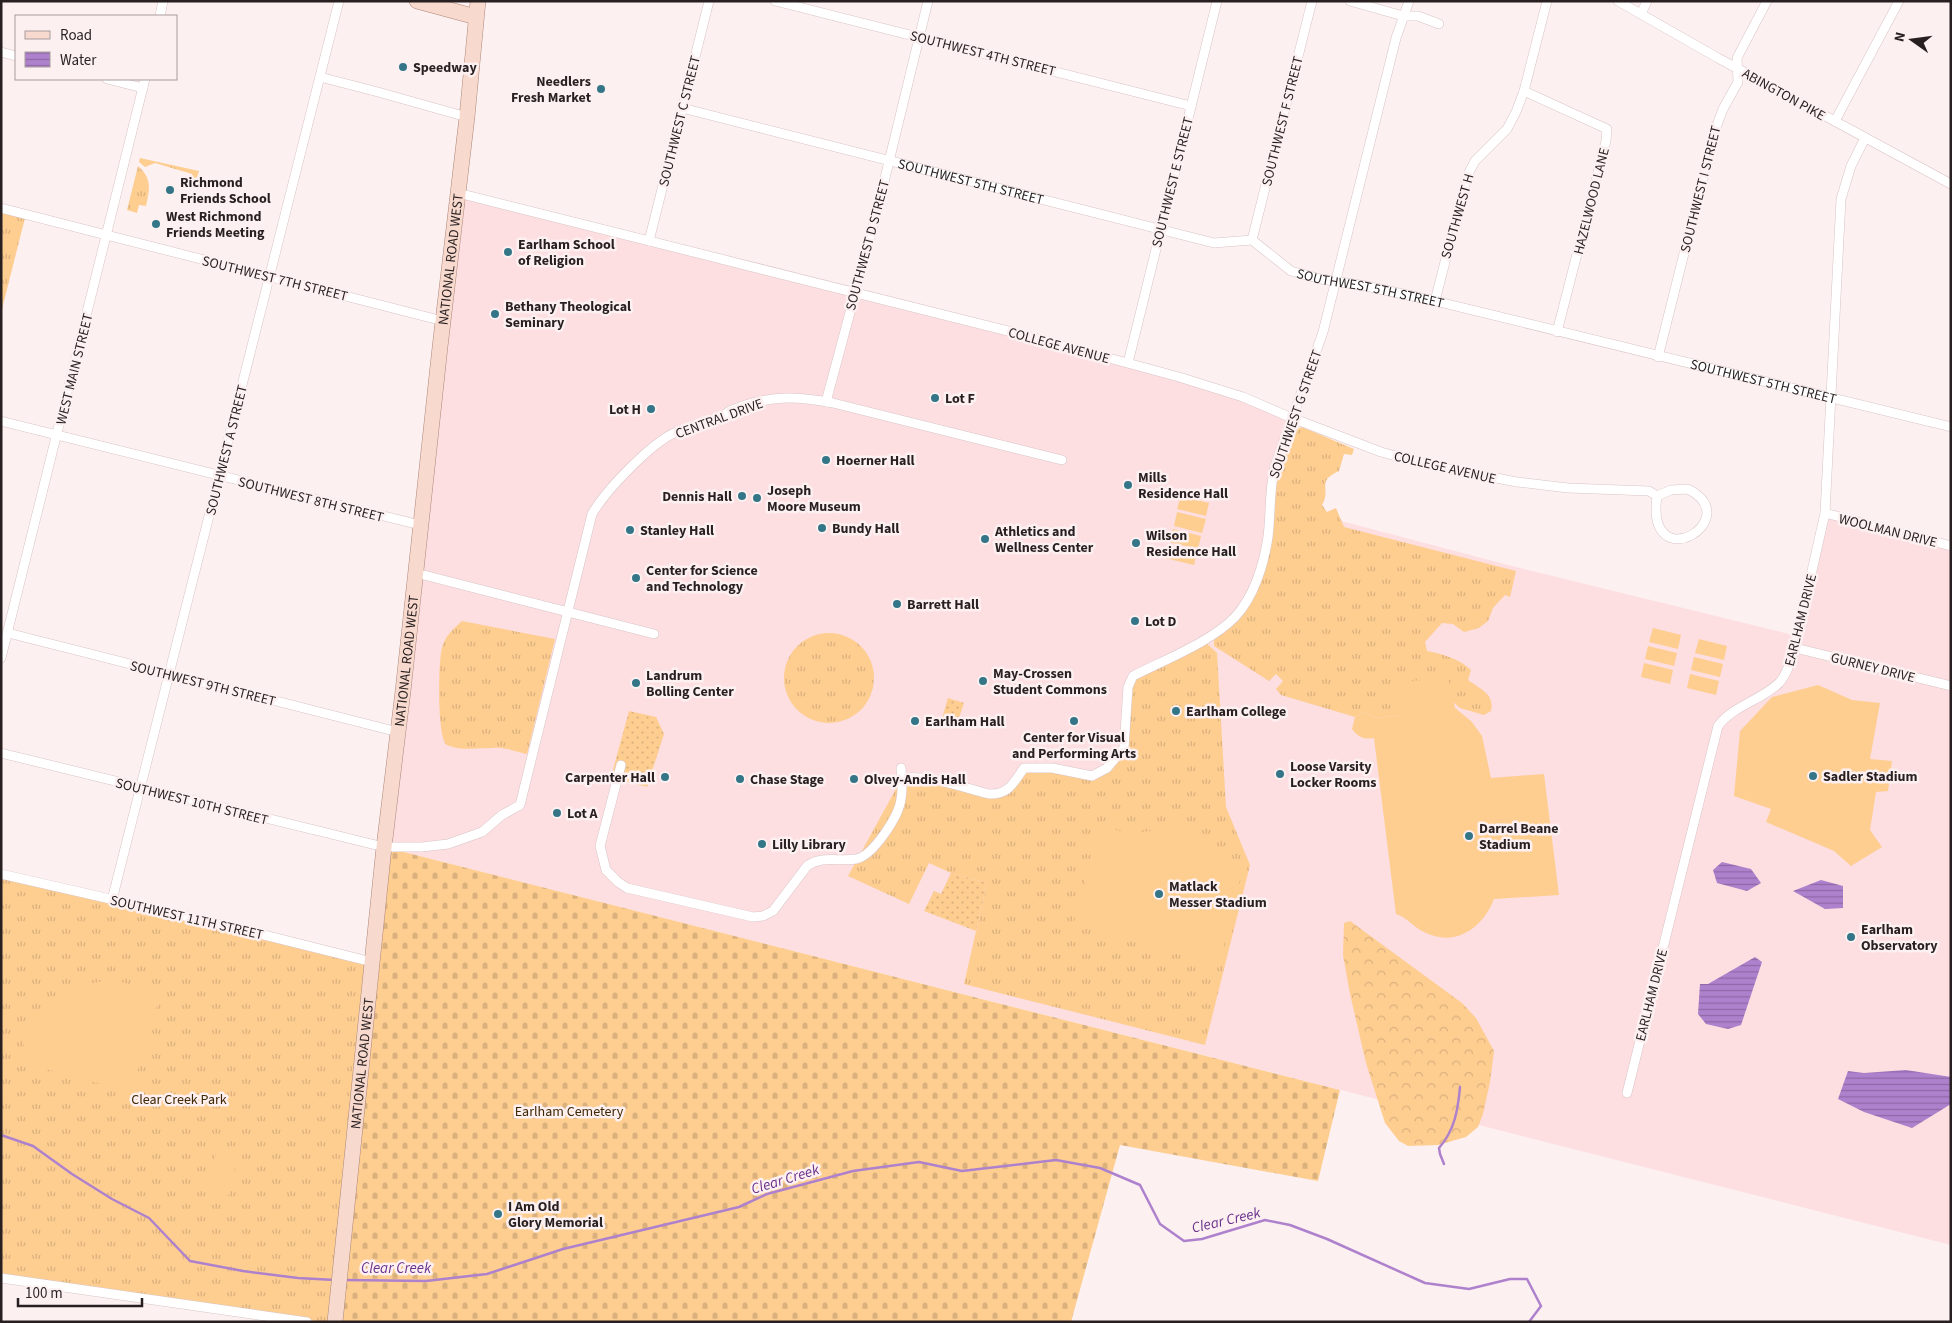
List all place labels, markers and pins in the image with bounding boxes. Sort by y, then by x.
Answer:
place label: Speedway [413,58,477,78]
marker: Speedway [397,61,409,73]
place label: Needlers Fresh Market [511,72,592,108]
marker: Needlers Fresh Market [595,83,607,95]
place label: Richmond Friends School [180,173,271,209]
marker: Richmond Friends School [164,184,176,196]
place label: West Richmond Friends Meeting [166,207,265,243]
marker: West Richmond Friends Meeting [150,218,162,230]
place label: Earlham School of Religion [518,235,615,271]
marker: Earlham School of Religion [502,246,514,258]
place label: Bethany Theological Seminary [505,297,631,333]
marker: Bethany Theological Seminary [489,308,501,320]
place label: Lot F [945,389,975,409]
marker: Lot F [929,392,941,404]
place label: Lot H [609,400,641,420]
marker: Lot H [645,403,657,415]
place label: Hoerner Hall [836,451,914,471]
marker: Hoerner Hall [820,454,832,466]
place label: Mills Residence Hall [1138,468,1228,504]
marker: Mills Residence Hall [1122,479,1134,491]
place label: Joseph Moore Museum [767,481,861,517]
place label: Dennis Hall [662,487,732,507]
marker: Dennis Hall [736,490,748,502]
marker: Joseph Moore Museum [751,492,763,504]
place label: Bundy Hall [832,519,899,539]
place label: Stanley Hall [640,521,714,541]
marker: Bundy Hall [816,522,828,534]
place label: Athletics and Wellness Center [994,522,1094,558]
marker: Stanley Hall [624,524,636,536]
place label: Wilson Residence Hall [1146,526,1236,562]
marker: Athletics and Wellness Center [979,533,991,545]
marker: Wilson Residence Hall [1130,537,1142,549]
place label: Center for Science and Technology [646,561,758,597]
marker: Center for Science and Technology [630,572,642,584]
place label: Barrett Hall [907,595,979,615]
marker: Barrett Hall [891,598,903,610]
place label: Lot D [1145,612,1177,632]
marker: Lot D [1129,615,1141,627]
place label: May-Crossen Student Commons [993,664,1107,700]
place label: Landrum Bolling Center [646,666,734,702]
marker: May-Crossen Student Commons [977,675,989,687]
marker: Landrum Bolling Center [630,677,642,689]
place label: Earlham College [1186,702,1286,722]
marker: Earlham College [1170,705,1182,717]
place label: Earlham Hall [925,712,1005,732]
marker: Earlham Hall [909,715,921,727]
marker: Center for Visual and Performing Arts [1068,715,1080,727]
place label: Center for Visual and Performing Arts [1012,728,1136,764]
place label: Loose Varsity Locker Rooms [1290,757,1376,793]
place label: Sadler Stadium [1823,767,1918,787]
place label: Carpenter Hall [565,768,655,788]
marker: Loose Varsity Locker Rooms [1274,768,1286,780]
place label: Chase Stage [750,770,824,790]
place label: Olvey-Andis Hall [864,770,966,790]
marker: Sadler Stadium [1807,770,1819,782]
marker: Carpenter Hall [659,771,671,783]
marker: Chase Stage [734,773,746,785]
marker: Olvey-Andis Hall [848,773,860,785]
place label: Lot A [567,804,599,824]
marker: Lot A [551,807,563,819]
place label: Darrel Beane Stadium [1479,819,1559,855]
marker: Darrel Beane Stadium [1463,830,1475,842]
place label: Lilly Library [772,835,847,855]
marker: Lilly Library [756,838,768,850]
place label: Matlack Messer Stadium [1169,877,1267,913]
marker: Matlack Messer Stadium [1153,888,1165,900]
place label: Earlham Observatory [1861,920,1938,956]
marker: Earlham Observatory [1845,931,1857,943]
place label: I Am Old Glory Memorial [508,1197,603,1233]
marker: I Am Old Glory Memorial [492,1208,504,1220]

